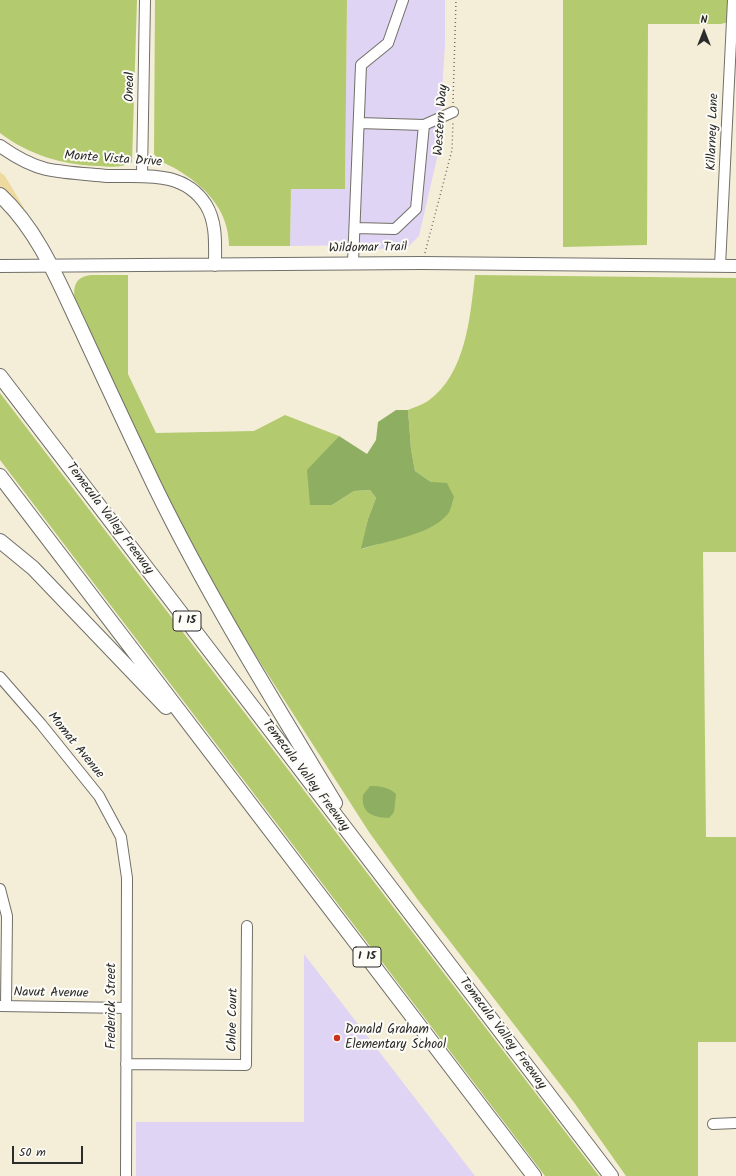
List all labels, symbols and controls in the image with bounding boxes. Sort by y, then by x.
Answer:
text: N [701,11,707,29]
north arrow [684,12,724,52]
street label: Oneal [123,72,139,102]
street label: Western Way [432,84,452,156]
street label: Killarney Lane [705,93,723,171]
street label: Monte Vista Drive [63,149,163,171]
street label: Wildomar Trail [329,241,407,257]
street label: Temecula Valley Freeway [62,460,156,578]
road number: I 15 [173,611,201,631]
street label: Momat Avenue [43,710,107,782]
street label: Temecula Valley Freeway [258,717,352,835]
road number: I 15 [353,947,381,967]
street label: Frederick Street [105,963,121,1049]
street label: Temecula Valley Freeway [455,975,549,1093]
street label: Navut Avenue [13,986,89,1002]
street label: Chloe Court [226,988,242,1052]
place label: Donald Graham Elementary School [345,1023,446,1054]
marker: Donald Graham Elementary School [332,1033,342,1043]
scale bar [14,1138,85,1164]
text: 50 m [19,1143,46,1162]

